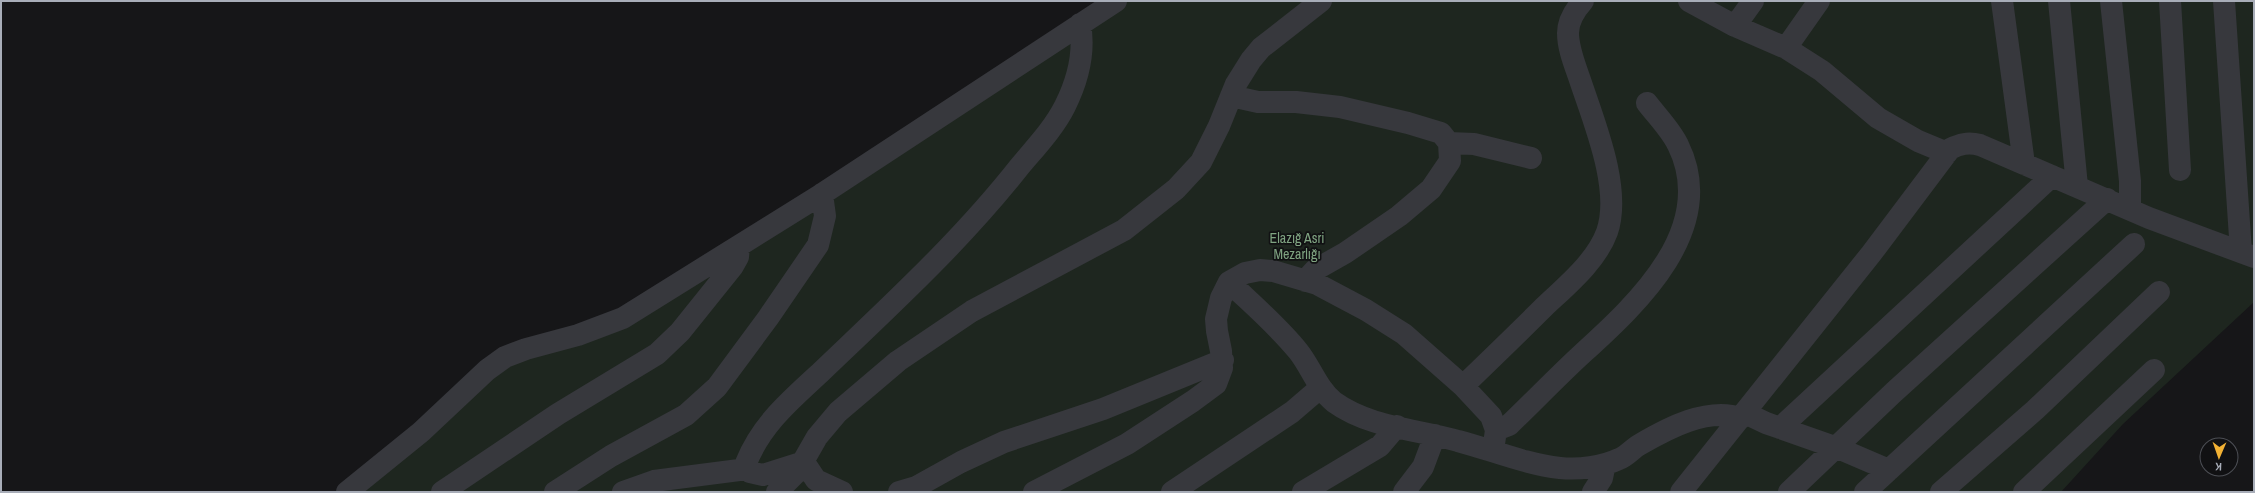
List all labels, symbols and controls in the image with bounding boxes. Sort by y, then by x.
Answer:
park label: Elazığ Asri Mezarlığı [1270,229,1324,263]
north arrow [2199,437,2239,477]
text: K [2215,460,2222,474]

